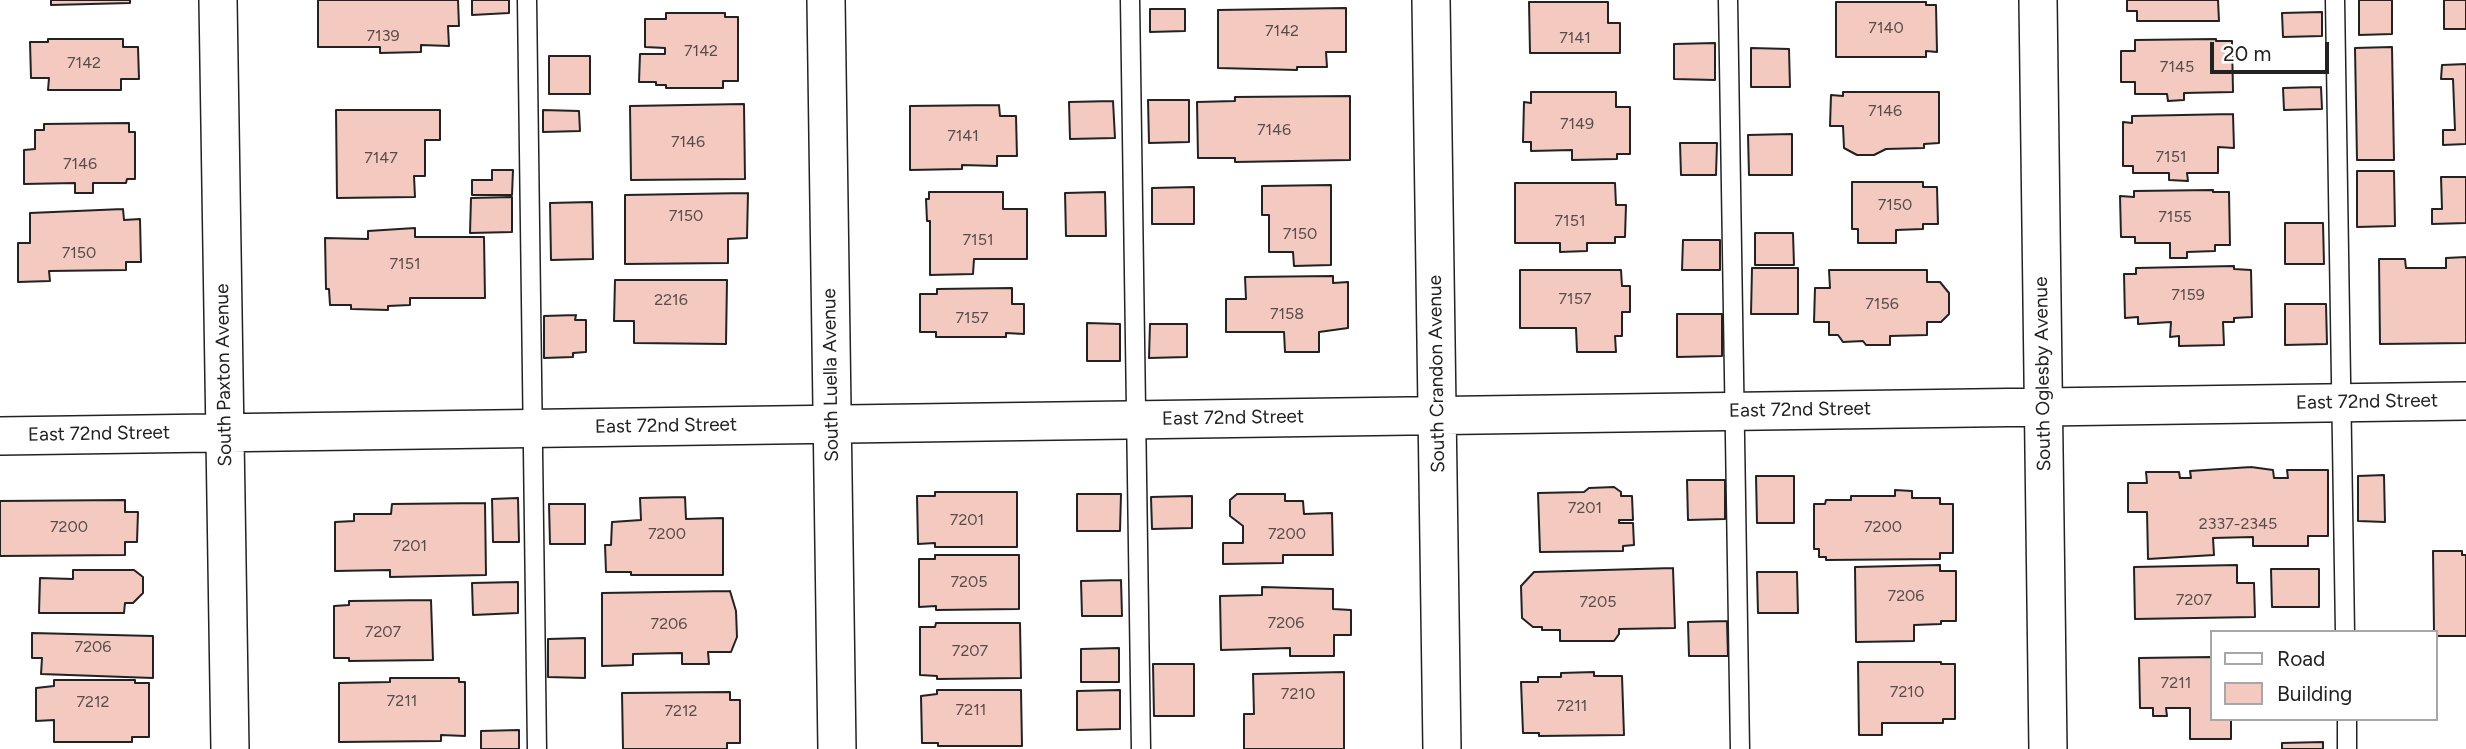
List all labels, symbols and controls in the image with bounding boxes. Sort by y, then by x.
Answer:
house number: 7140 [1868,18,1904,38]
house number: 7142 [1265,21,1299,41]
house number: 7139 [367,26,399,46]
house number: 7141 [1559,28,1591,48]
scale bar [2214,28,2333,72]
house number: 7142 [684,41,718,61]
text: 20 m [2223,41,2271,66]
house number: 7142 [67,53,101,73]
house number: 7145 [2160,57,2194,77]
house number: 7146 [1868,101,1902,121]
house number: 7149 [1560,114,1594,134]
house number: 7146 [1257,120,1291,140]
house number: 7141 [947,126,979,146]
house number: 7146 [671,132,705,152]
house number: 7151 [2155,147,2187,167]
house number: 7147 [364,148,398,168]
house number: 7146 [63,154,97,174]
house number: 7150 [1878,195,1912,215]
house number: 7150 [669,206,703,226]
house number: 7155 [2158,207,2192,227]
house number: 7151 [1554,211,1586,231]
house number: 7150 [1283,224,1317,244]
house number: 7151 [962,230,994,250]
house number: 7150 [62,243,96,263]
house number: 7151 [389,254,421,274]
street label: South Crandon Avenue [1424,275,1450,473]
street label: South Oglesby Avenue [2030,276,2056,472]
street label: South Paxton Avenue [211,283,237,467]
house number: 7159 [2171,285,2205,305]
street label: South Luella Avenue [818,288,844,462]
house number: 7157 [1559,289,1591,309]
house number: 2216 [654,290,688,310]
house number: 7156 [1865,294,1899,314]
house number: 7158 [1270,304,1304,324]
house number: 7157 [956,308,988,328]
street label: East 72nd Street [2296,389,2438,415]
street label: East 72nd Street [1729,397,1871,423]
street label: East 72nd Street [1162,405,1304,431]
street label: East 72nd Street [595,413,737,439]
street label: East 72nd Street [28,421,170,447]
house number: 7201 [1568,498,1602,518]
house number: 7201 [950,510,984,530]
house number: 2337-2345 [2199,514,2277,534]
house number: 7200 [50,517,88,537]
house number: 7200 [1864,517,1902,537]
house number: 7200 [648,524,686,544]
house number: 7200 [1268,524,1306,544]
house number: 7201 [393,536,427,556]
house number: 7205 [951,572,987,592]
house number: 7206 [1888,586,1924,606]
house number: 7207 [2176,590,2212,610]
house number: 7205 [1580,592,1616,612]
house number: 7206 [1268,613,1304,633]
house number: 7206 [651,614,687,634]
house number: 7207 [365,622,401,642]
legend [2210,630,2438,721]
house number: 7206 [75,637,111,657]
house number: 7207 [952,641,988,661]
text: Road [2277,646,2325,671]
house number: 7211 [2161,673,2191,693]
text: Building [2277,681,2352,706]
house number: 7210 [1890,682,1924,702]
house number: 7210 [1281,684,1315,704]
house number: 7211 [387,691,417,711]
house number: 7212 [76,692,110,712]
house number: 7211 [1557,696,1587,716]
house number: 7211 [956,700,986,720]
house number: 7212 [664,701,698,721]

